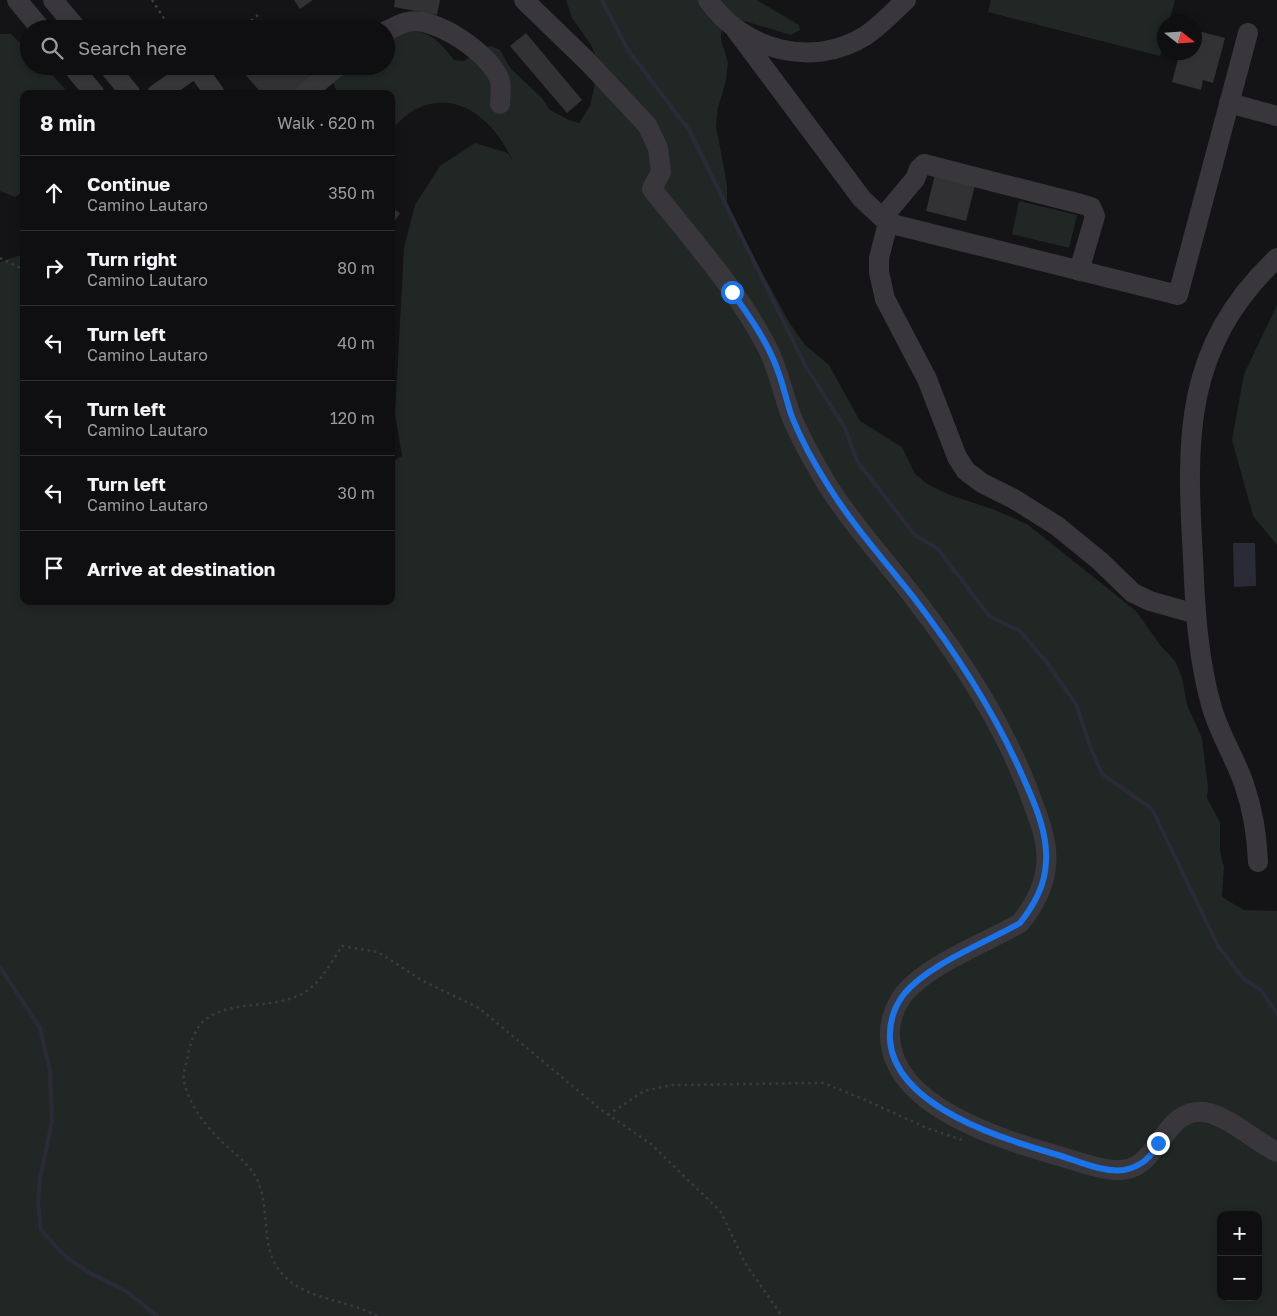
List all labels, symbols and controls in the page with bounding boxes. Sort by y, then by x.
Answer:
north arrow [1157,15,1202,60]
search box [20,20,395,75]
icon: search [38,34,66,62]
text: Search here [78,36,187,59]
text: 8 min [40,110,96,136]
text: Walk · 620 m [277,113,375,133]
text: Continue [87,172,170,195]
icon: ahead [40,179,68,207]
text: 350 m [328,183,375,203]
text: Camino Lautaro [87,195,208,215]
text: Turn right [87,247,177,270]
icon: right [40,254,68,282]
text: 80 m [337,258,375,278]
text: Camino Lautaro [87,270,208,290]
route start [721,281,744,304]
text: Turn left [87,322,166,345]
icon: left [40,329,68,357]
text: 40 m [337,333,375,353]
text: Camino Lautaro [87,345,208,365]
text: Turn left [87,397,166,420]
icon: left [40,404,68,432]
text: 120 m [330,408,375,428]
text: Camino Lautaro [87,420,208,440]
text: Turn left [87,472,166,495]
icon: left [40,479,68,507]
text: 30 m [338,483,375,503]
text: Camino Lautaro [87,495,208,515]
icon: arrive [40,554,68,582]
text: Arrive at destination [87,557,275,580]
route end [1147,1132,1170,1155]
map controls [1217,1211,1262,1301]
button: + [1217,1211,1262,1256]
button: − [1217,1256,1262,1301]

